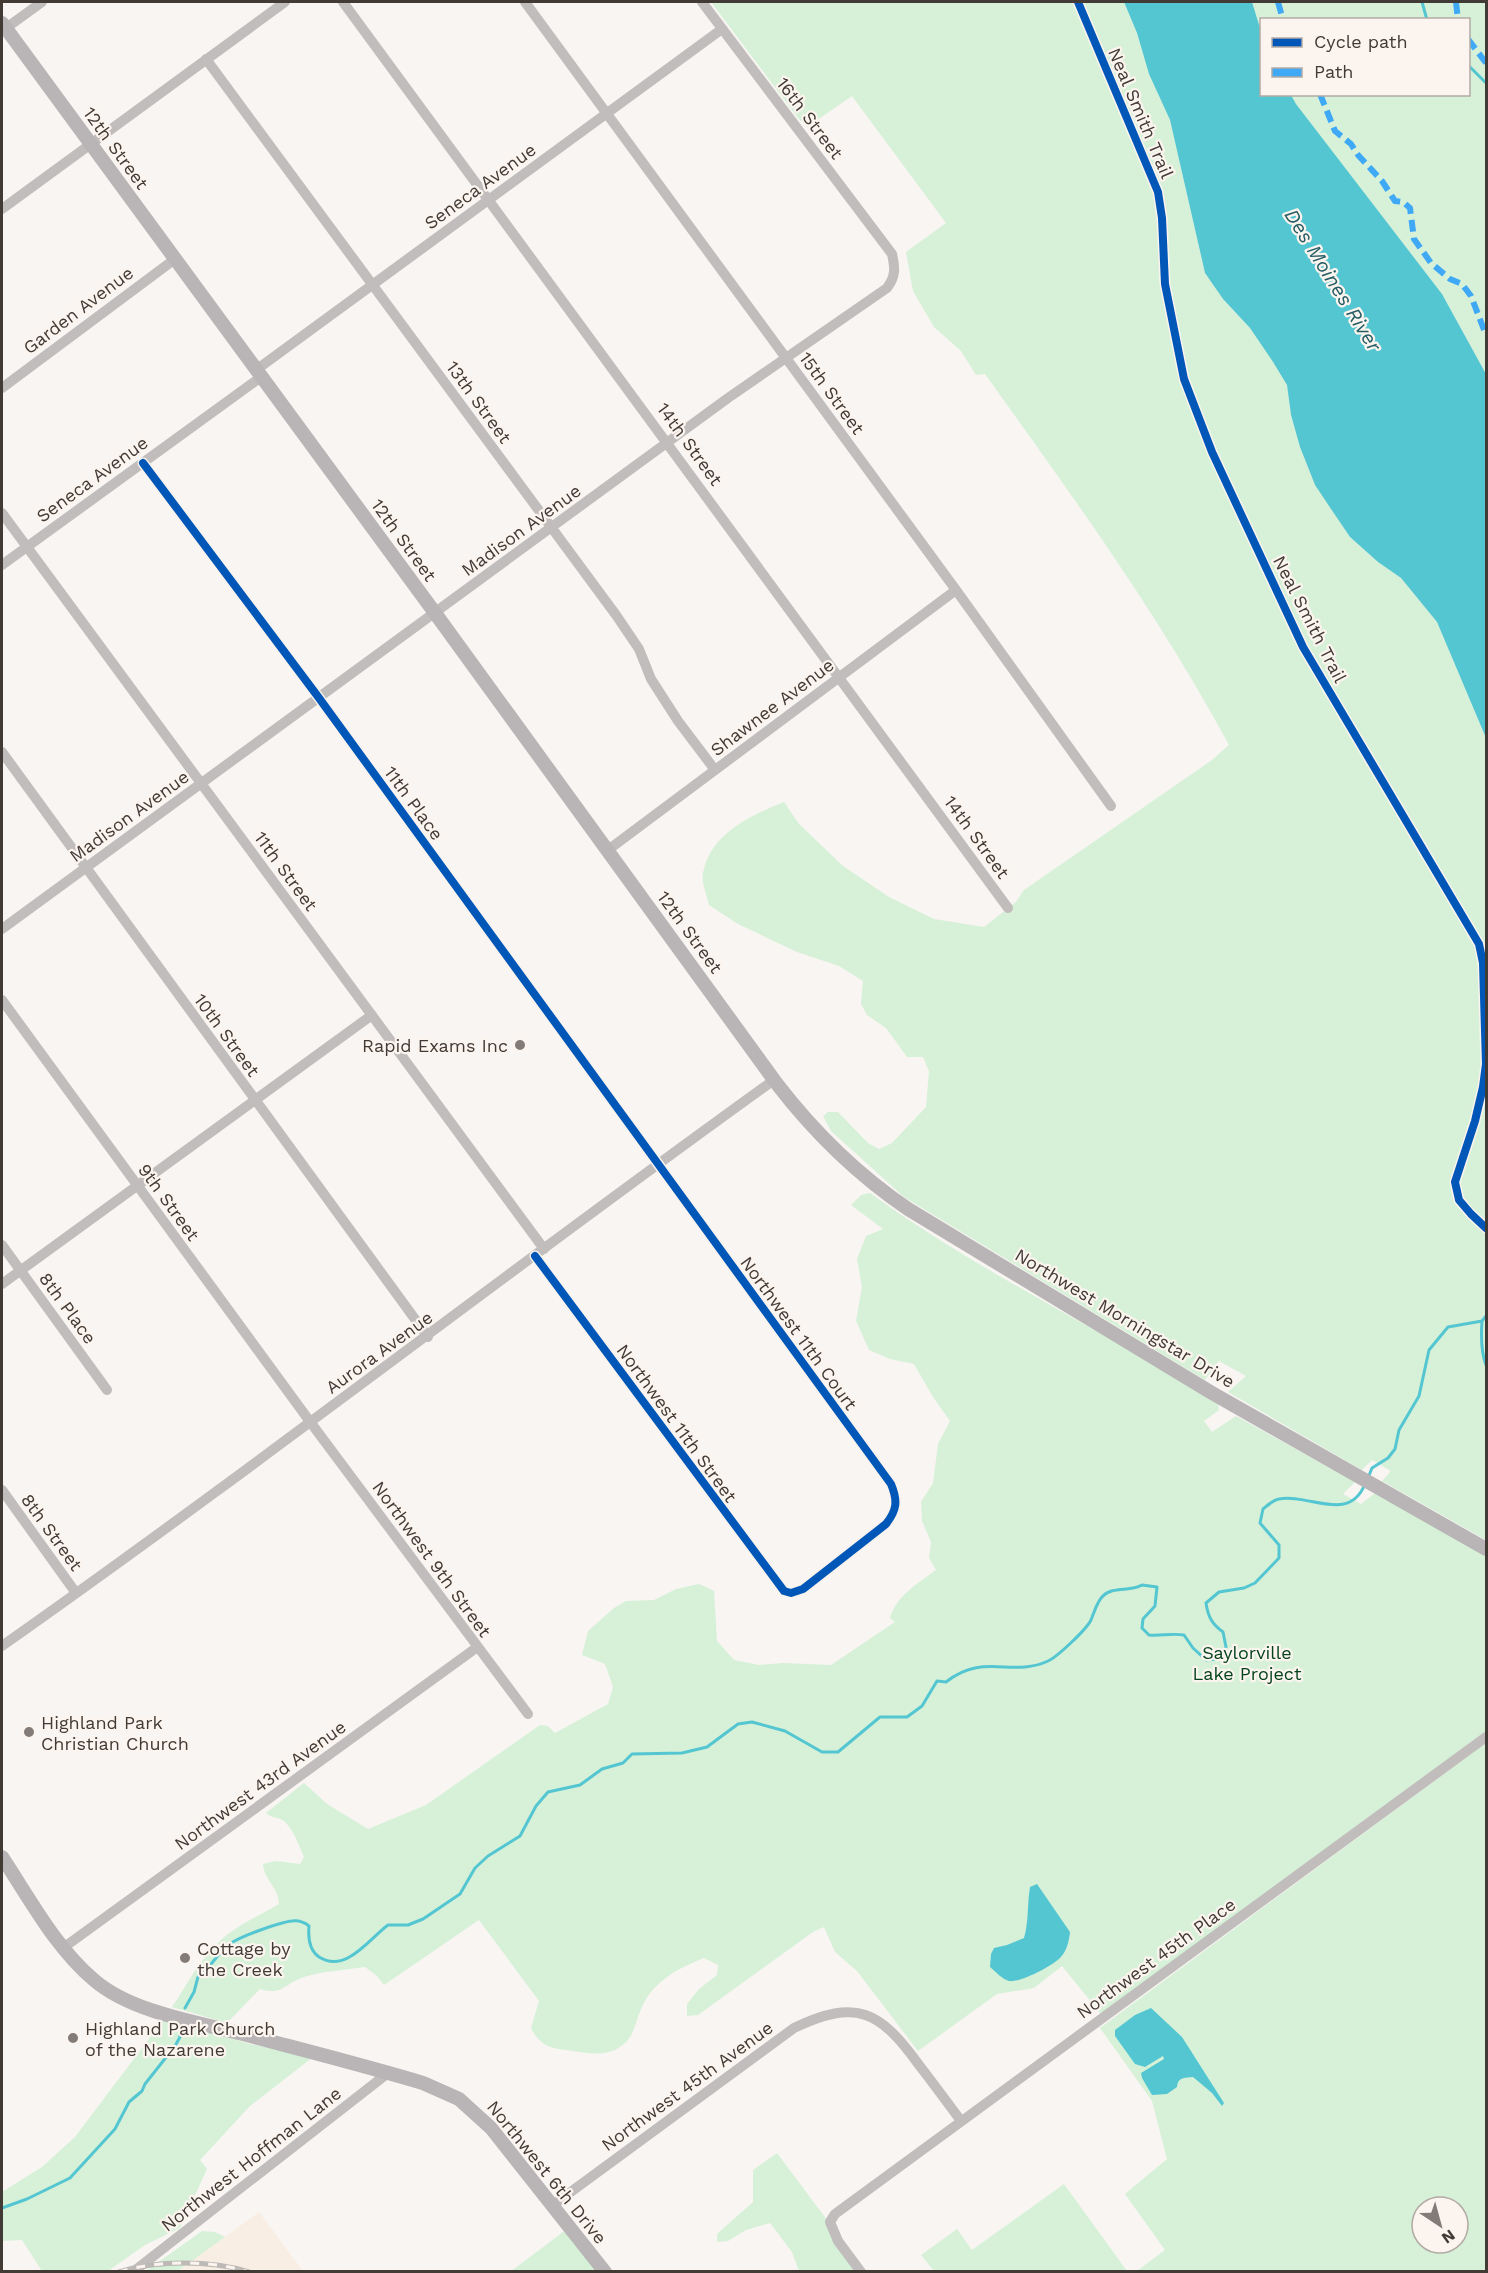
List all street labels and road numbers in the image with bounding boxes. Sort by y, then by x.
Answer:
street label: Neal Smith Trail [1104,45,1178,182]
street label: 16th Street [772,73,848,163]
street label: 12th Street [79,103,153,194]
street label: Seneca Avenue [420,139,540,233]
street label: Garden Avenue [19,262,137,358]
street label: 15th Street [795,348,869,439]
street label: 13th Street [442,357,516,448]
street label: 14th Street [653,399,727,490]
street label: Seneca Avenue [32,432,152,526]
street label: Madison Avenue [457,480,585,580]
street label: 12th Street [367,495,441,586]
street label: Neal Smith Trail [1269,552,1351,686]
street label: Shawnee Avenue [706,654,838,760]
street label: 11th Place [380,762,448,844]
street label: Madison Avenue [65,766,193,866]
street label: 14th Street [940,792,1014,883]
street label: 11th Street [250,827,322,915]
street label: 12th Street [653,887,727,978]
street label: 10th Street [190,990,264,1081]
street label: 9th Street [134,1159,204,1245]
street label: Northwest Morningstar Drive [1011,1244,1239,1392]
street label: Northwest 11th Court [736,1252,862,1414]
street label: 8th Place [35,1268,101,1348]
street label: Aurora Avenue [322,1306,436,1398]
street label: Northwest 11th Street [613,1340,742,1506]
street label: Northwest 9th Street [368,1477,496,1641]
street label: 8th Street [17,1489,87,1575]
street label: Northwest 43rd Avenue [170,1716,350,1854]
street label: Northwest 45th Place [1073,1893,1239,2023]
street label: Northwest 45th Avenue [597,2017,777,2155]
street label: Northwest Hoffman Lane [157,2082,345,2236]
street label: Northwest 6th Drive [483,2096,611,2248]

